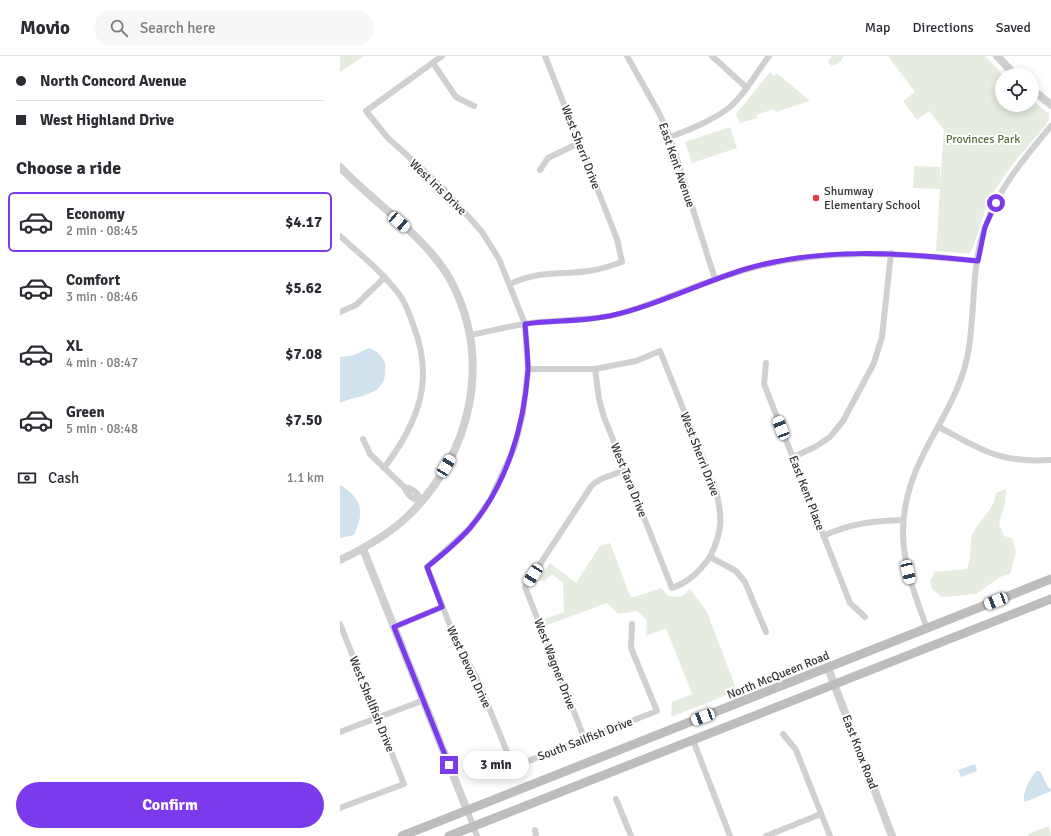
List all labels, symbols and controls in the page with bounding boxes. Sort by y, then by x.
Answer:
search box [94,10,374,46]
text: Movio [20,16,70,40]
icon: search [108,17,130,39]
text: Search here [140,19,216,37]
text: Map [865,19,891,36]
text: Directions [913,19,974,36]
text: Saved [996,19,1031,36]
map controls [995,68,1039,112]
button: locate [995,68,1039,112]
text: North Concord Avenue [40,72,187,90]
street label: West Sherri Drive [558,103,603,191]
text: West Highland Drive [40,111,174,129]
street label: East Kent Avenue [655,121,698,210]
park label: Provinces Park [946,132,1020,147]
street label: West Iris Drive [406,156,469,218]
text: Choose a ride [16,157,121,179]
place label: Shumway Elementary School [824,184,921,213]
marker: Shumway Elementary School [811,193,821,203]
route start [987,194,1005,212]
icon: car [18,204,54,240]
text: Economy [66,205,125,223]
car [386,210,412,234]
text: $4.17 [285,213,322,231]
text: 2 min · 08:45 [66,223,138,239]
icon: car [18,270,54,306]
text: Comfort [66,271,120,289]
text: $5.62 [285,279,322,297]
text: 3 min · 08:46 [66,289,138,305]
icon: car [18,336,54,372]
text: XL [66,337,83,355]
text: $7.08 [285,345,322,363]
text: 4 min · 08:47 [66,355,138,371]
icon: car [18,402,54,438]
text: Green [66,403,105,421]
street label: West Sherri Drive [677,410,722,498]
text: $7.50 [285,411,322,429]
car [771,415,791,441]
text: 5 min · 08:48 [66,421,138,437]
street label: West Tara Drive [607,441,650,520]
car [435,453,457,479]
street label: East Kent Place [785,454,828,533]
icon: cash [16,467,38,489]
text: Cash [48,469,79,487]
text: 1.1 km [287,470,324,486]
car [899,559,917,585]
car [521,562,545,588]
car [983,591,1009,611]
street label: West Wagner Drive [530,616,579,712]
street label: West Devon Drive [443,624,494,711]
street label: North McQueen Road [725,648,832,703]
street label: West Shellfish Drive [345,654,398,754]
car [690,707,716,727]
street label: East Knox Road [838,713,881,791]
street label: South Sailfish Drive [536,714,635,764]
callout: 3 min [463,751,529,779]
route end [440,756,458,774]
text: 3 min [480,757,512,773]
button: Confirm [16,782,324,828]

